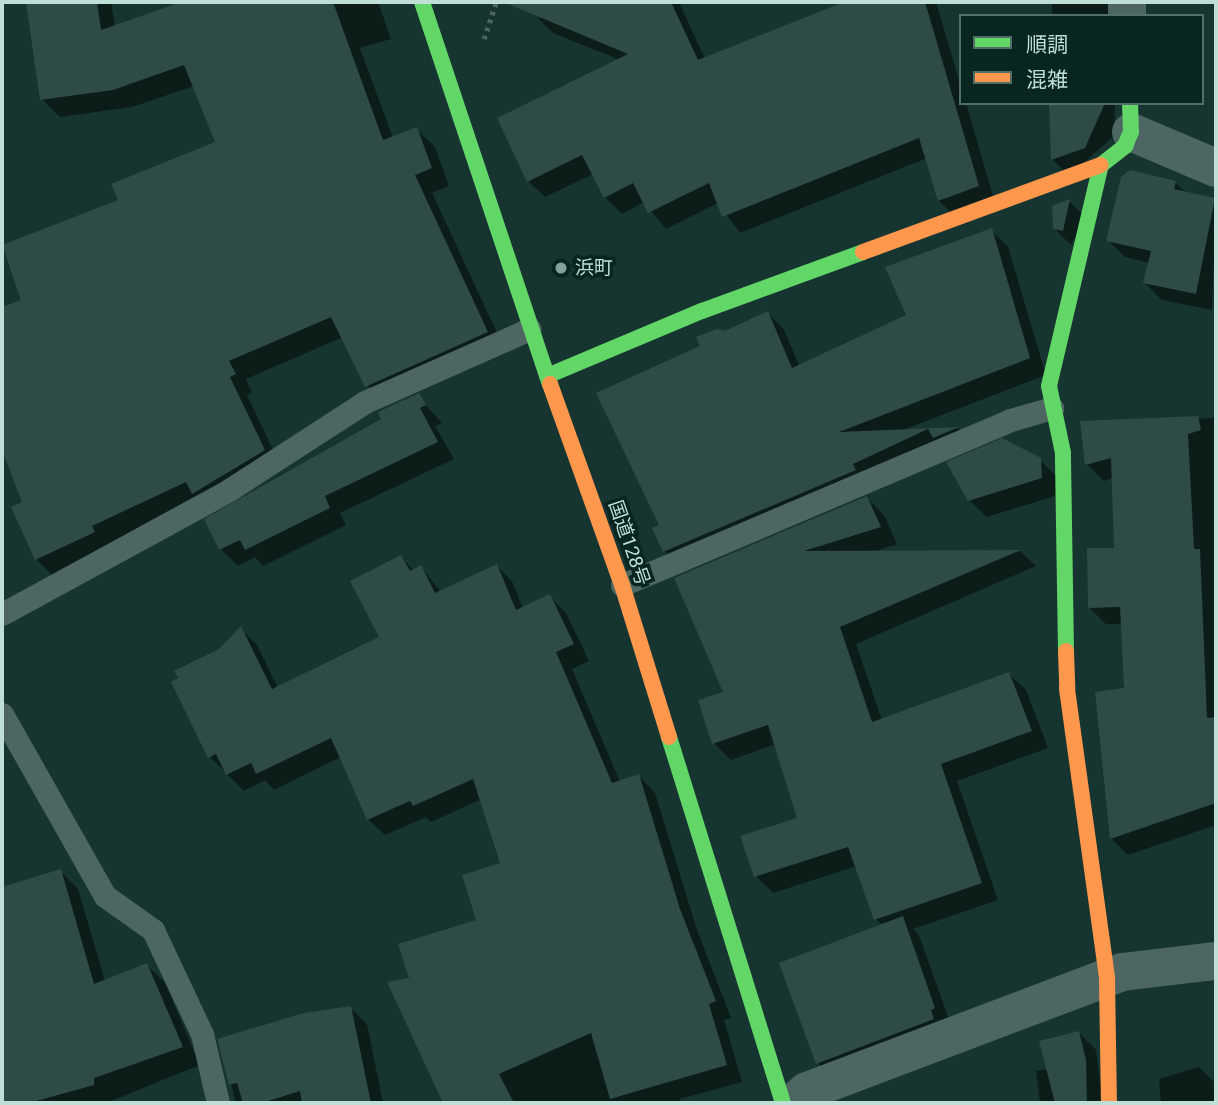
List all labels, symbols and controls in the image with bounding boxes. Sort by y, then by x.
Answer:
legend [959,14,1204,105]
text: 順調 [1026,33,1068,57]
text: 混雑 [1026,68,1068,92]
place label: 浜町 [575,257,613,279]
marker: 浜町 [553,260,569,276]
street label: 国道128号 [604,497,654,589]

